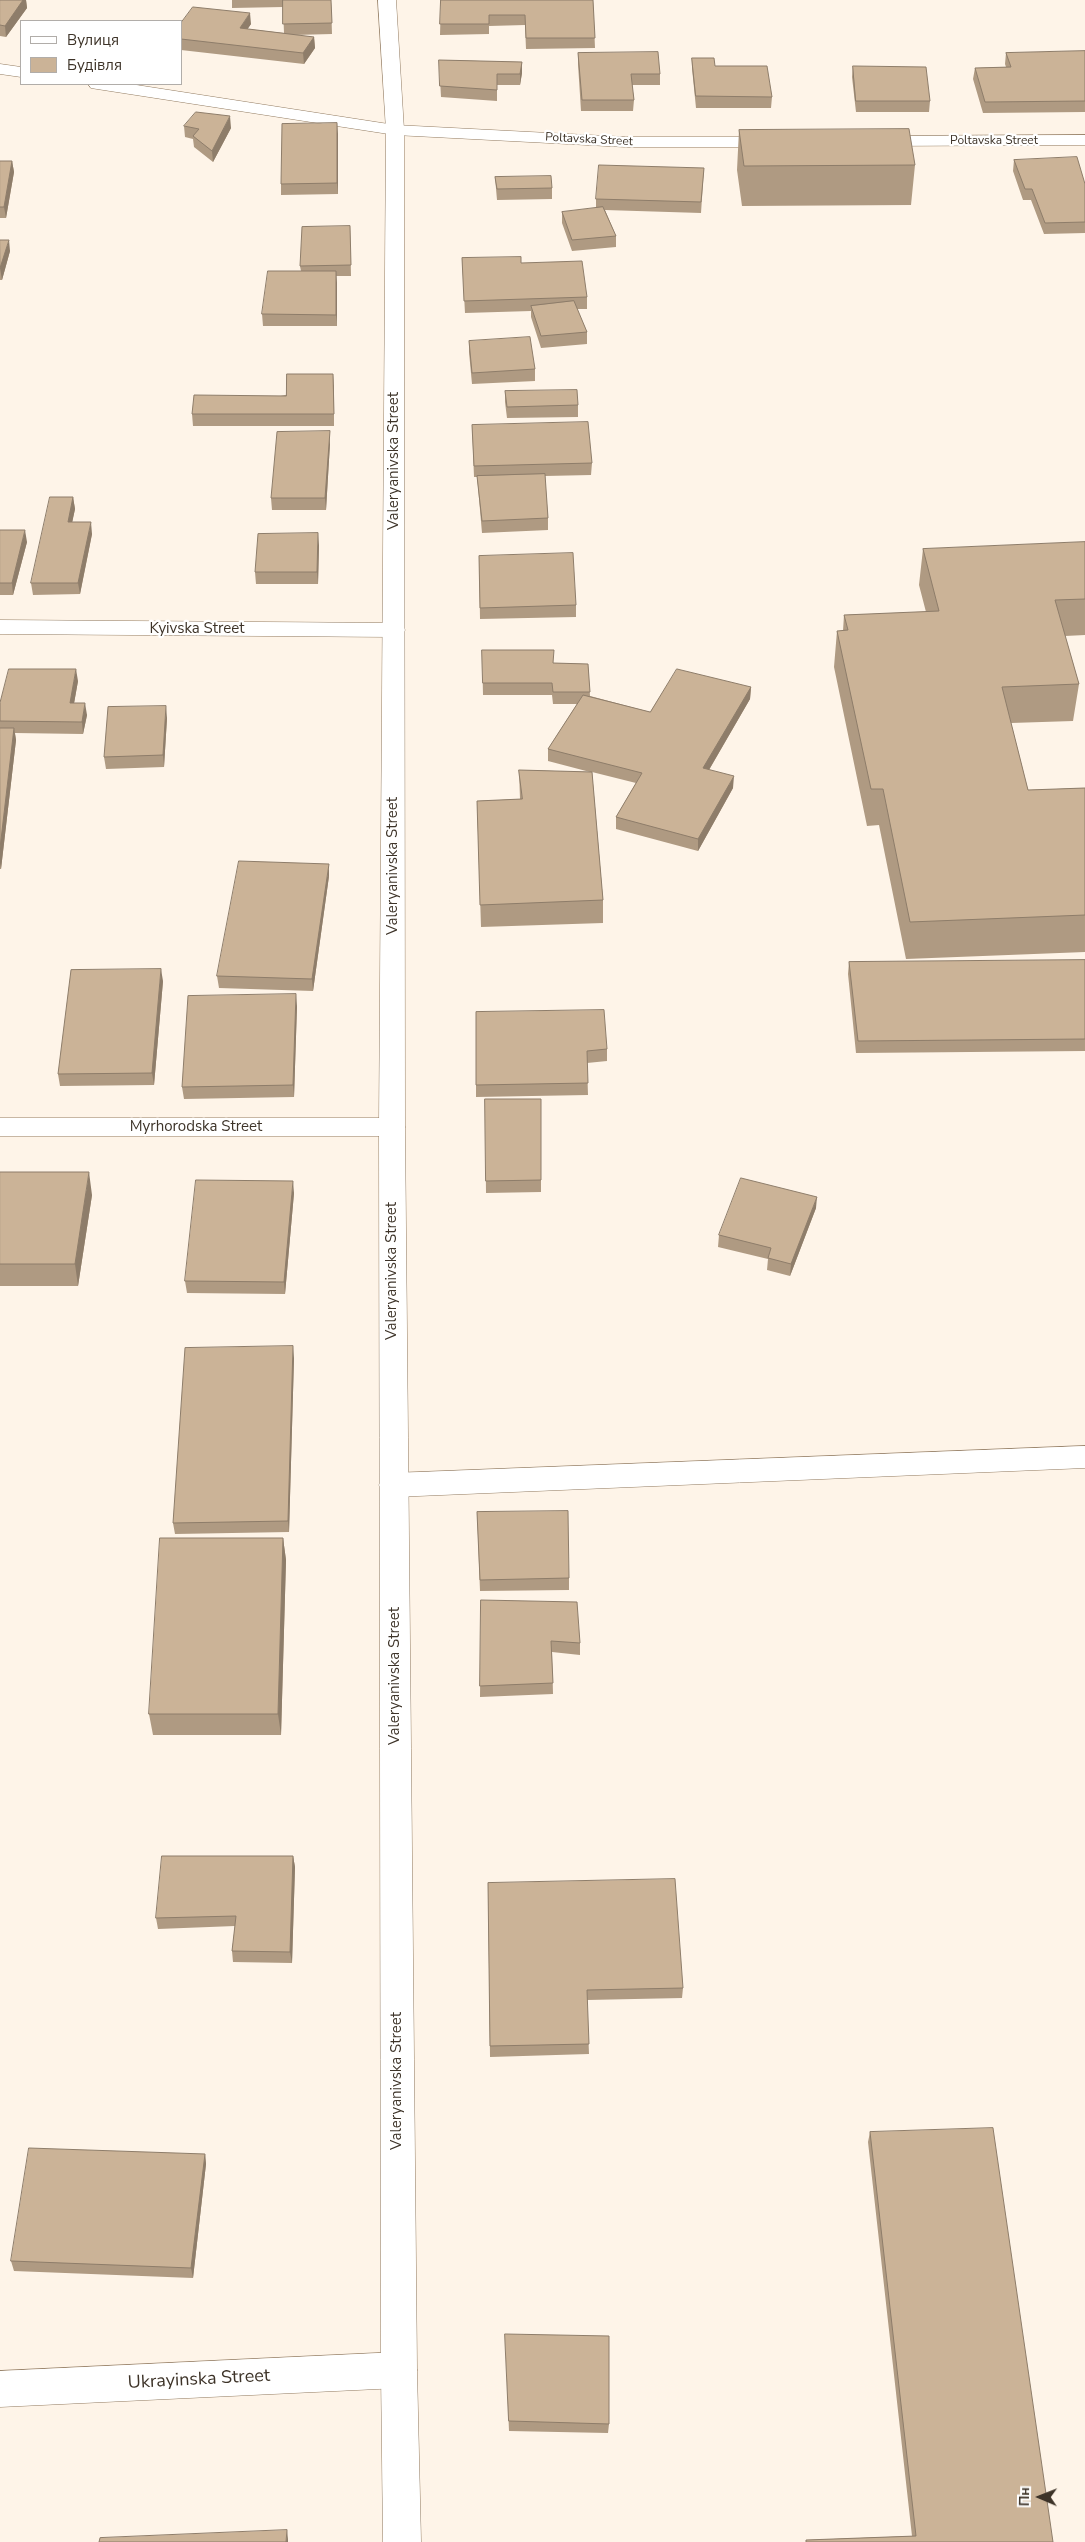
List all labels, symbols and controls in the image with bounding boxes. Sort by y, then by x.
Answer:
legend [20,20,182,85]
text: Вулиця [67,30,119,50]
text: Будівля [67,55,122,75]
street label: Poltavska Street [545,131,633,149]
street label: Poltavska Street [950,134,1038,148]
street label: Valeryanivska Street [385,392,403,530]
street label: Kyivska Street [149,620,245,638]
street label: Valeryanivska Street [384,797,402,935]
street label: Myrhorodska Street [130,1118,262,1136]
street label: Valeryanivska Street [383,1202,401,1340]
street label: Valeryanivska Street [386,1607,404,1745]
street label: Valeryanivska Street [388,2012,406,2150]
street label: Ukrayinska Street [127,2365,271,2395]
north arrow [1015,2472,1065,2522]
text: Пн [1015,2487,1034,2507]

